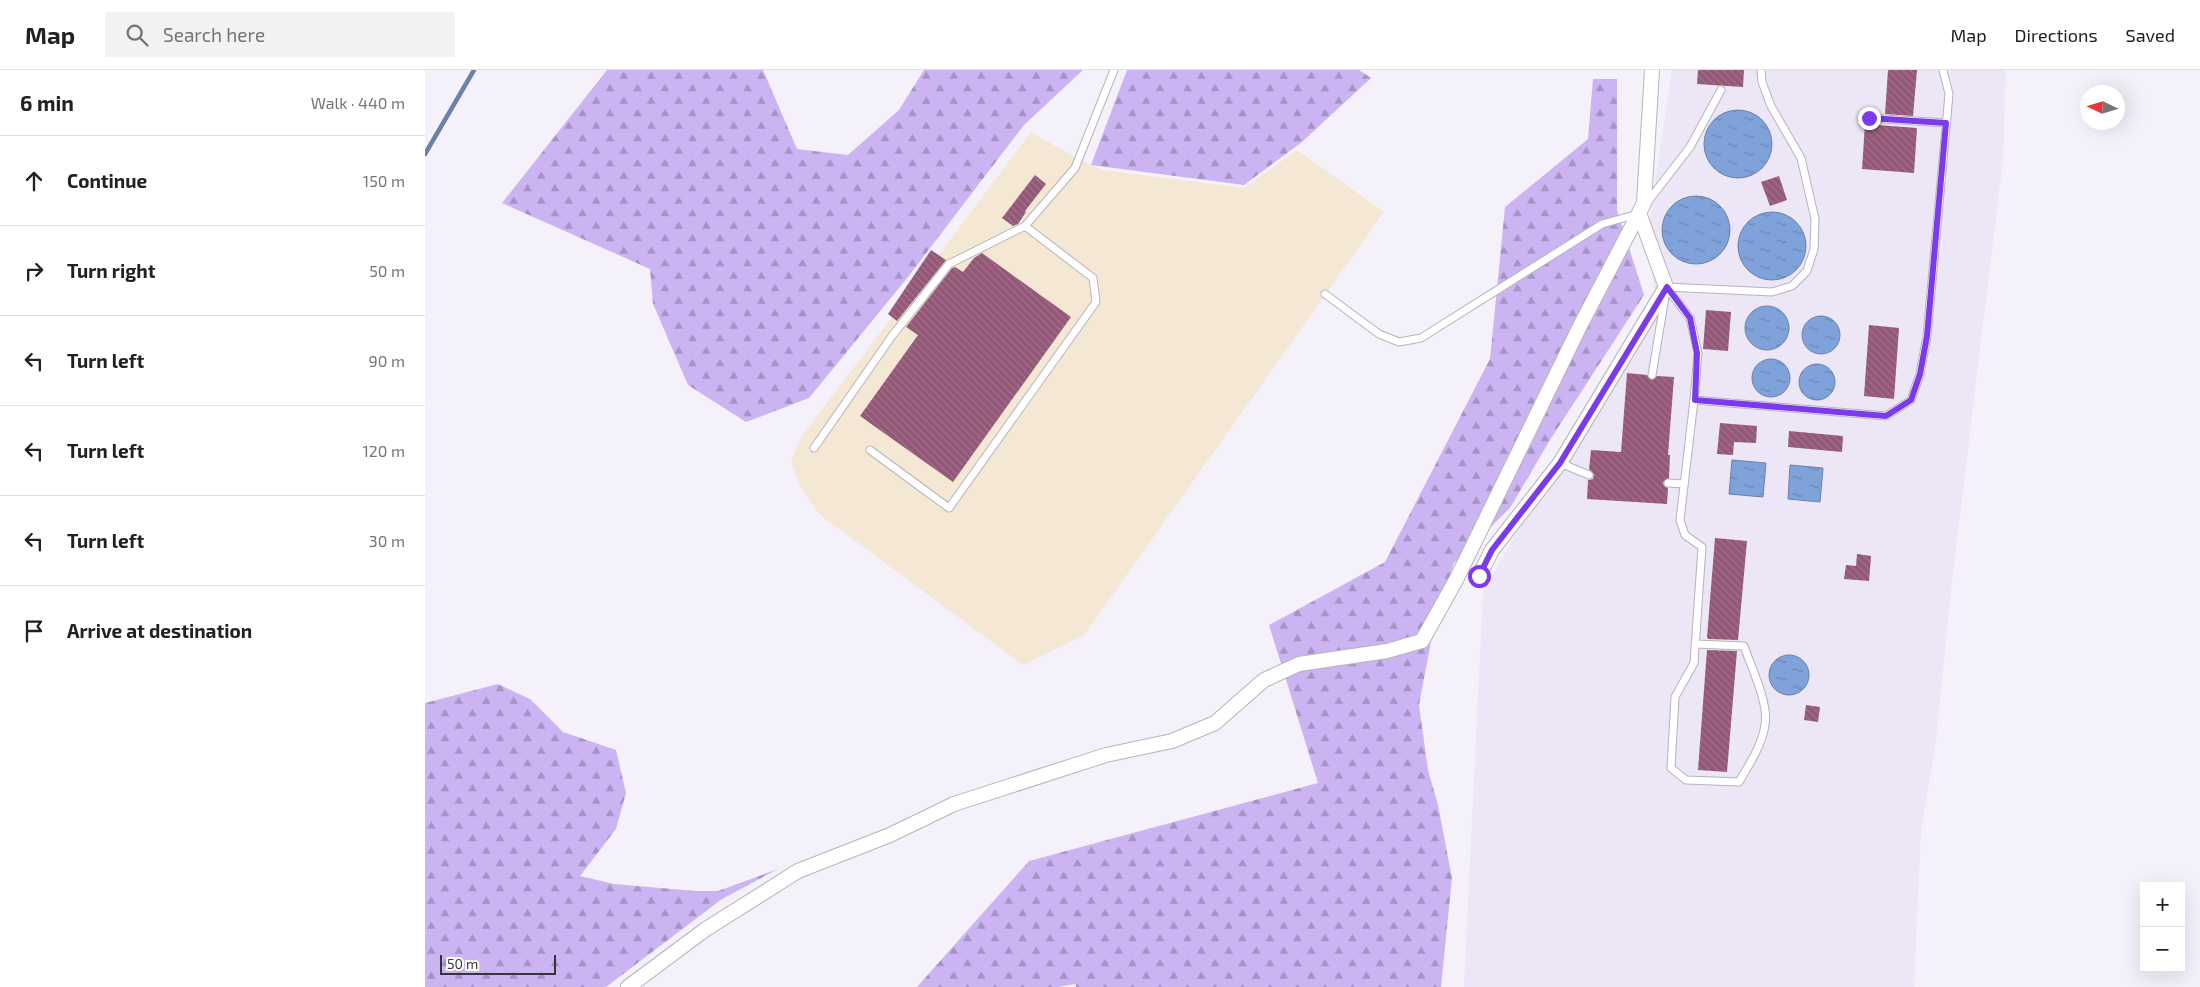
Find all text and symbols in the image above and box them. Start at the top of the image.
search box [105,12,455,57]
text: Map [25,20,75,49]
icon: search [123,21,151,49]
text: Search here [163,23,265,46]
text: Map [1950,24,1987,46]
text: Directions [2015,24,2098,46]
text: Saved [2126,24,2175,46]
north arrow [2080,85,2125,130]
text: 6 min [20,90,74,115]
text: Walk · 440 m [311,93,405,112]
route end [1858,107,1881,130]
icon: ahead [20,167,48,195]
text: Continue [67,169,147,192]
text: 150 m [363,171,405,190]
icon: right [20,257,48,285]
text: Turn right [67,259,155,282]
text: 50 m [369,261,405,280]
icon: left [20,347,48,375]
text: Turn left [67,349,144,372]
text: 90 m [369,351,405,370]
icon: left [20,437,48,465]
text: Turn left [67,439,144,462]
text: 120 m [362,441,405,460]
icon: left [20,527,48,555]
text: Turn left [67,529,144,552]
text: 30 m [369,531,405,550]
route start [1468,565,1491,588]
icon: arrive [20,617,48,645]
text: Arrive at destination [67,619,252,642]
map controls [2140,882,2185,972]
button: + [2140,882,2185,927]
button: − [2140,927,2185,972]
scale bar [440,952,556,975]
text: 50 m [447,955,478,972]

